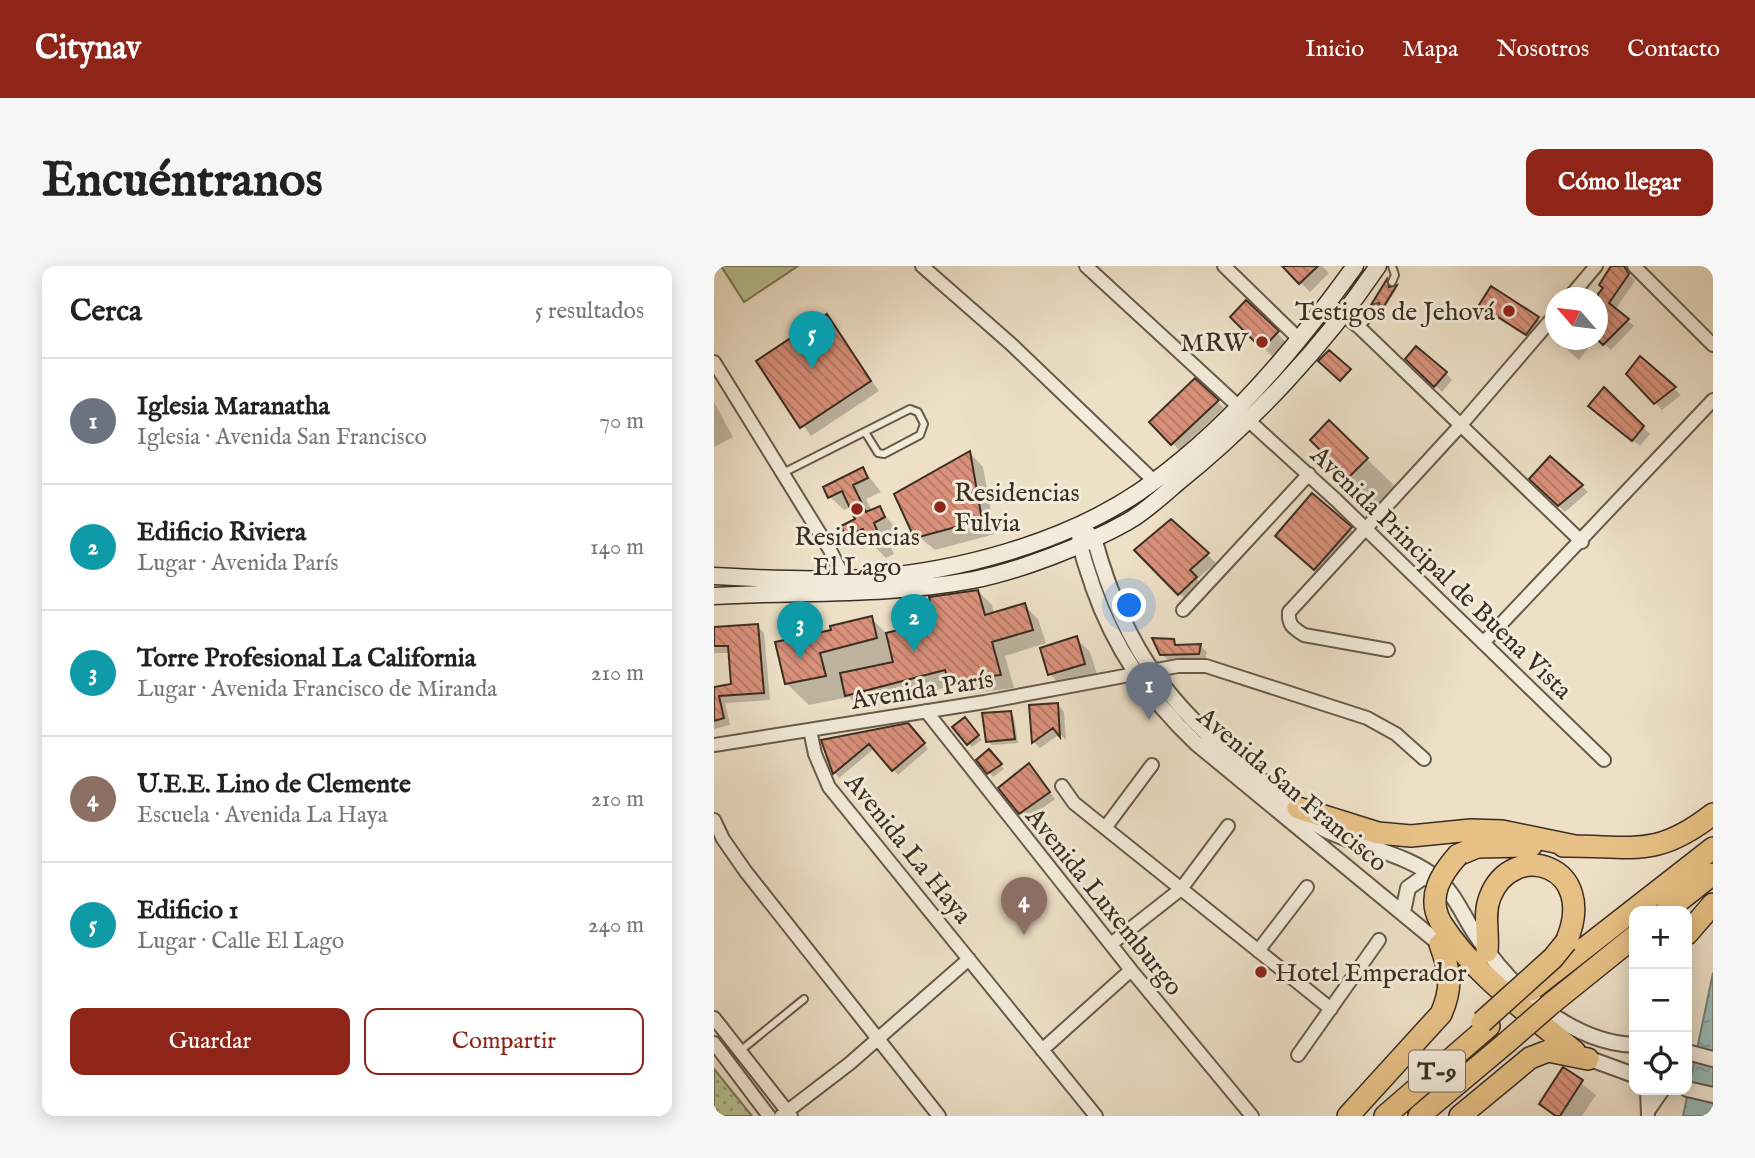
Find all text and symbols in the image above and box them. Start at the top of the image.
text: Citynav [35,28,141,70]
text: Inicio [1305,34,1364,65]
text: Mapa [1402,34,1458,65]
text: Nosotros [1496,34,1589,65]
text: Contacto [1627,34,1720,65]
button: Cómo llegar [1526,149,1713,216]
text: Encuéntranos [42,151,323,213]
north arrow [1545,287,1608,350]
text: Cerca [70,293,142,331]
place label: Testigos de Jehová [1295,296,1496,329]
text: 5 resultados [535,297,644,326]
marker: Testigos de Jehová [1501,303,1517,319]
pin: 5 [789,311,835,369]
place label: MRW [1180,327,1249,360]
marker: MRW [1254,334,1270,350]
text: Iglesia Maranatha [137,390,330,423]
text: 1 [89,407,97,436]
text: 70 m [599,407,644,436]
text: Iglesia · Avenida San Francisco [137,423,427,452]
street label: Avenida Principal de Buena Vista [1302,438,1579,708]
place label: Residencias Fulvia [954,477,1080,540]
marker: Residencias Fulvia [932,499,948,515]
marker: Residencias El Lago [849,501,865,517]
text: Edificio Riviera [137,516,306,549]
place label: Residencias El Lago [794,521,920,584]
text: 2 [88,533,98,562]
text: 140 m [590,533,644,562]
text: Lugar · Avenida París [137,549,338,578]
your location [1112,588,1146,622]
pin: 2 [891,594,937,652]
pin: 3 [777,601,823,659]
text: Torre Profesional La California [137,642,476,675]
text: 3 [89,659,97,688]
text: 210 m [591,659,644,688]
pin: 1 [1126,662,1172,720]
street label: Avenida París [848,663,996,718]
text: Lugar · Avenida Francisco de Miranda [137,675,497,704]
street label: Avenida San Francisco [1189,700,1394,880]
street label: Avenida La Haya [836,766,979,932]
text: U.E.E. Lino de Clemente [137,768,411,801]
text: 4 [87,785,99,814]
text: 210 m [591,785,644,814]
street label: Avenida Luxemburgo [1017,800,1190,1003]
text: Escuela · Avenida La Haya [137,801,388,830]
pin: 4 [1001,877,1047,935]
text: Edificio 1 [137,894,238,927]
map controls [1629,906,1692,1095]
button: + [1629,906,1692,969]
text: 5 [89,911,97,940]
text: 240 m [588,911,644,940]
text: Lugar · Calle El Lago [137,927,344,956]
place label: Hotel Emperador [1275,957,1467,990]
marker: Hotel Emperador [1253,964,1269,980]
button: − [1629,969,1692,1032]
button: Guardar [70,1008,350,1075]
button: Compartir [364,1008,644,1075]
button: locate [1629,1032,1692,1095]
road number: T-9 [1409,1050,1465,1092]

